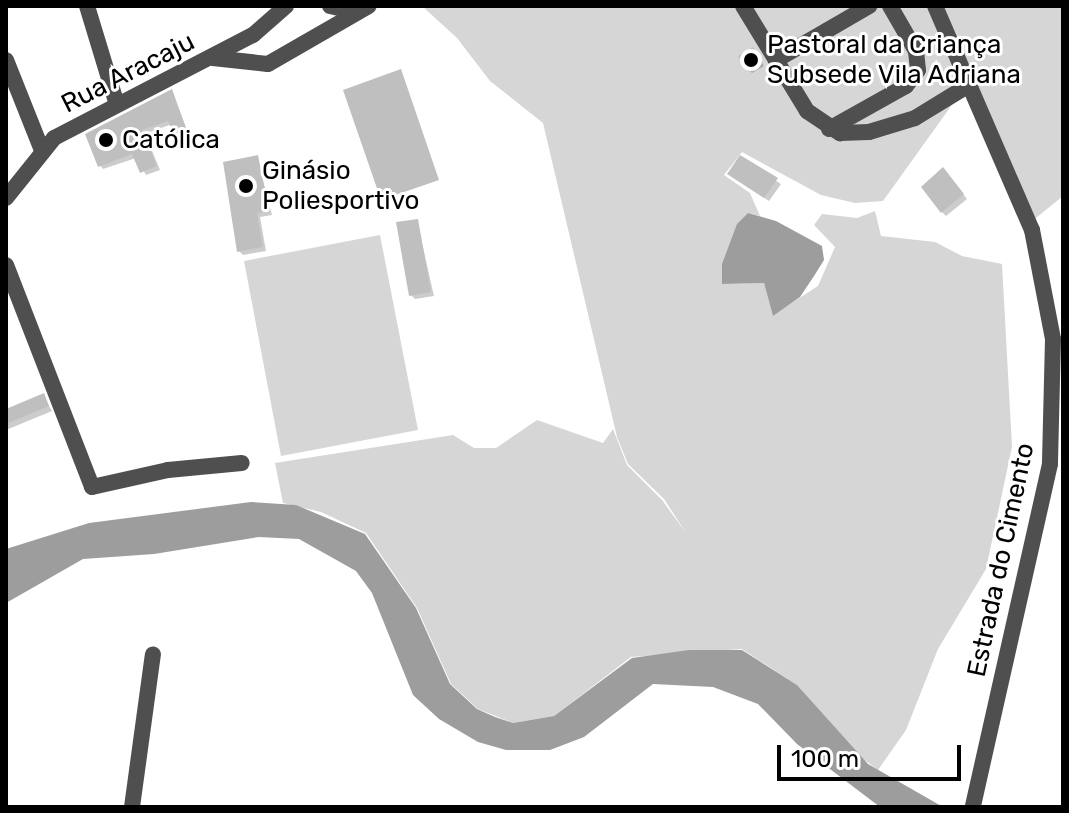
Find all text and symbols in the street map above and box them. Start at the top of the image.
street label: Rua Aracaju [56,26,200,120]
place label: Pastoral da Criança Subsede Vila Adriana [767,29,1022,90]
marker: Pastoral da Criança Subsede Vila Adriana [742,51,760,69]
place label: Católica [122,124,220,156]
marker: Católica [97,131,115,149]
place label: Ginásio Poliesportivo [262,155,419,216]
marker: Ginásio Poliesportivo [237,177,255,195]
street label: Estrada do Cimento [961,440,1041,680]
scale bar [781,729,965,779]
text: 100 m [791,745,859,773]

